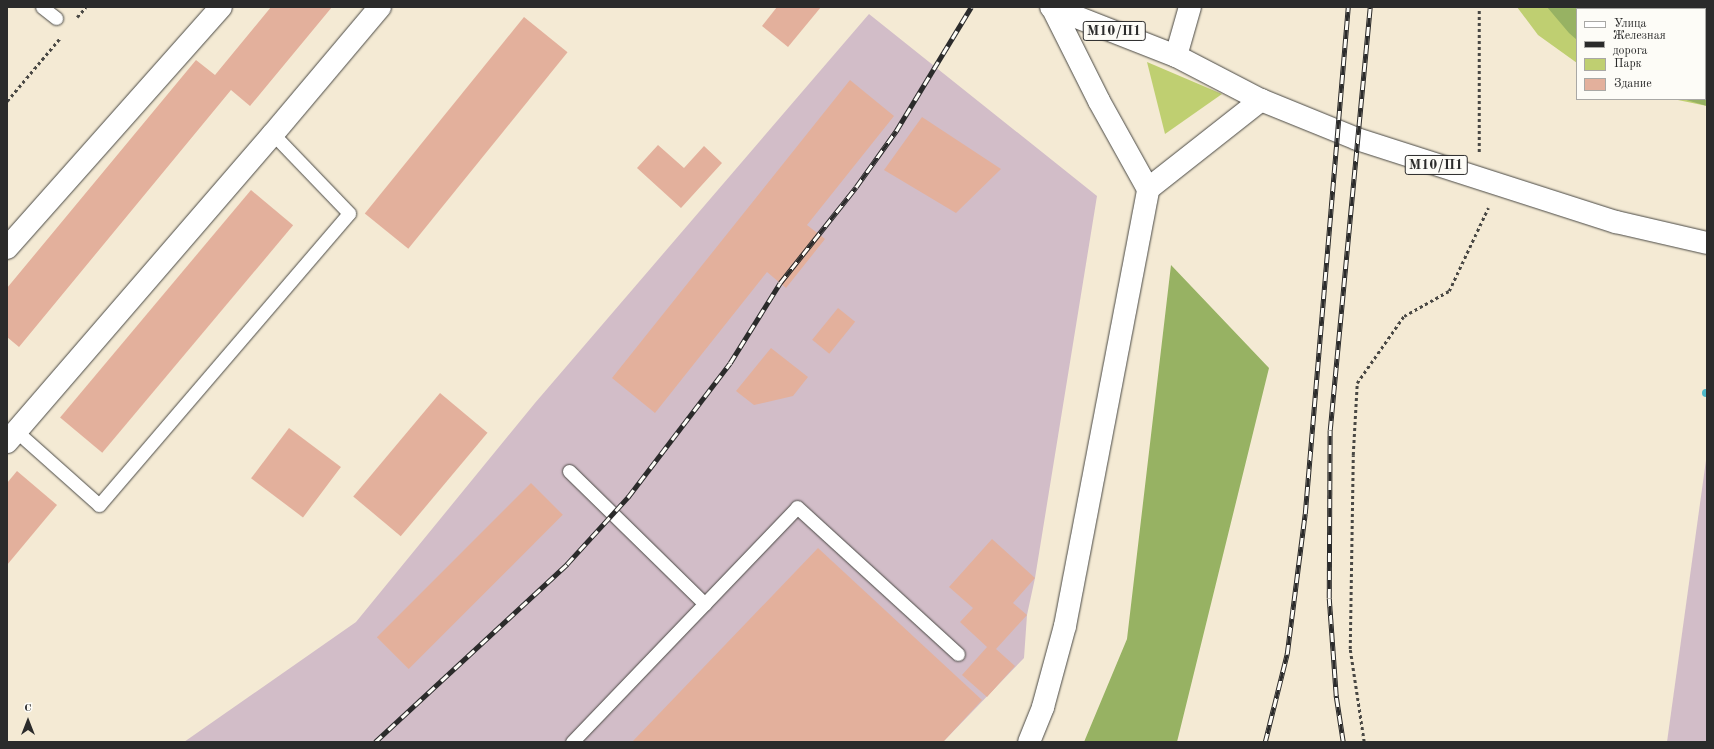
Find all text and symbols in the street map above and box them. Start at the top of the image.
legend [1576,8,1706,100]
text: Улица [1614,18,1647,30]
road number: М10/П1 [1082,19,1146,43]
text: Железная дорога [1613,30,1666,57]
text: Парк [1614,58,1642,70]
text: Здание [1614,78,1652,90]
road number: М10/П1 [1404,153,1468,177]
north arrow [8,701,48,741]
text: С [24,703,32,714]

